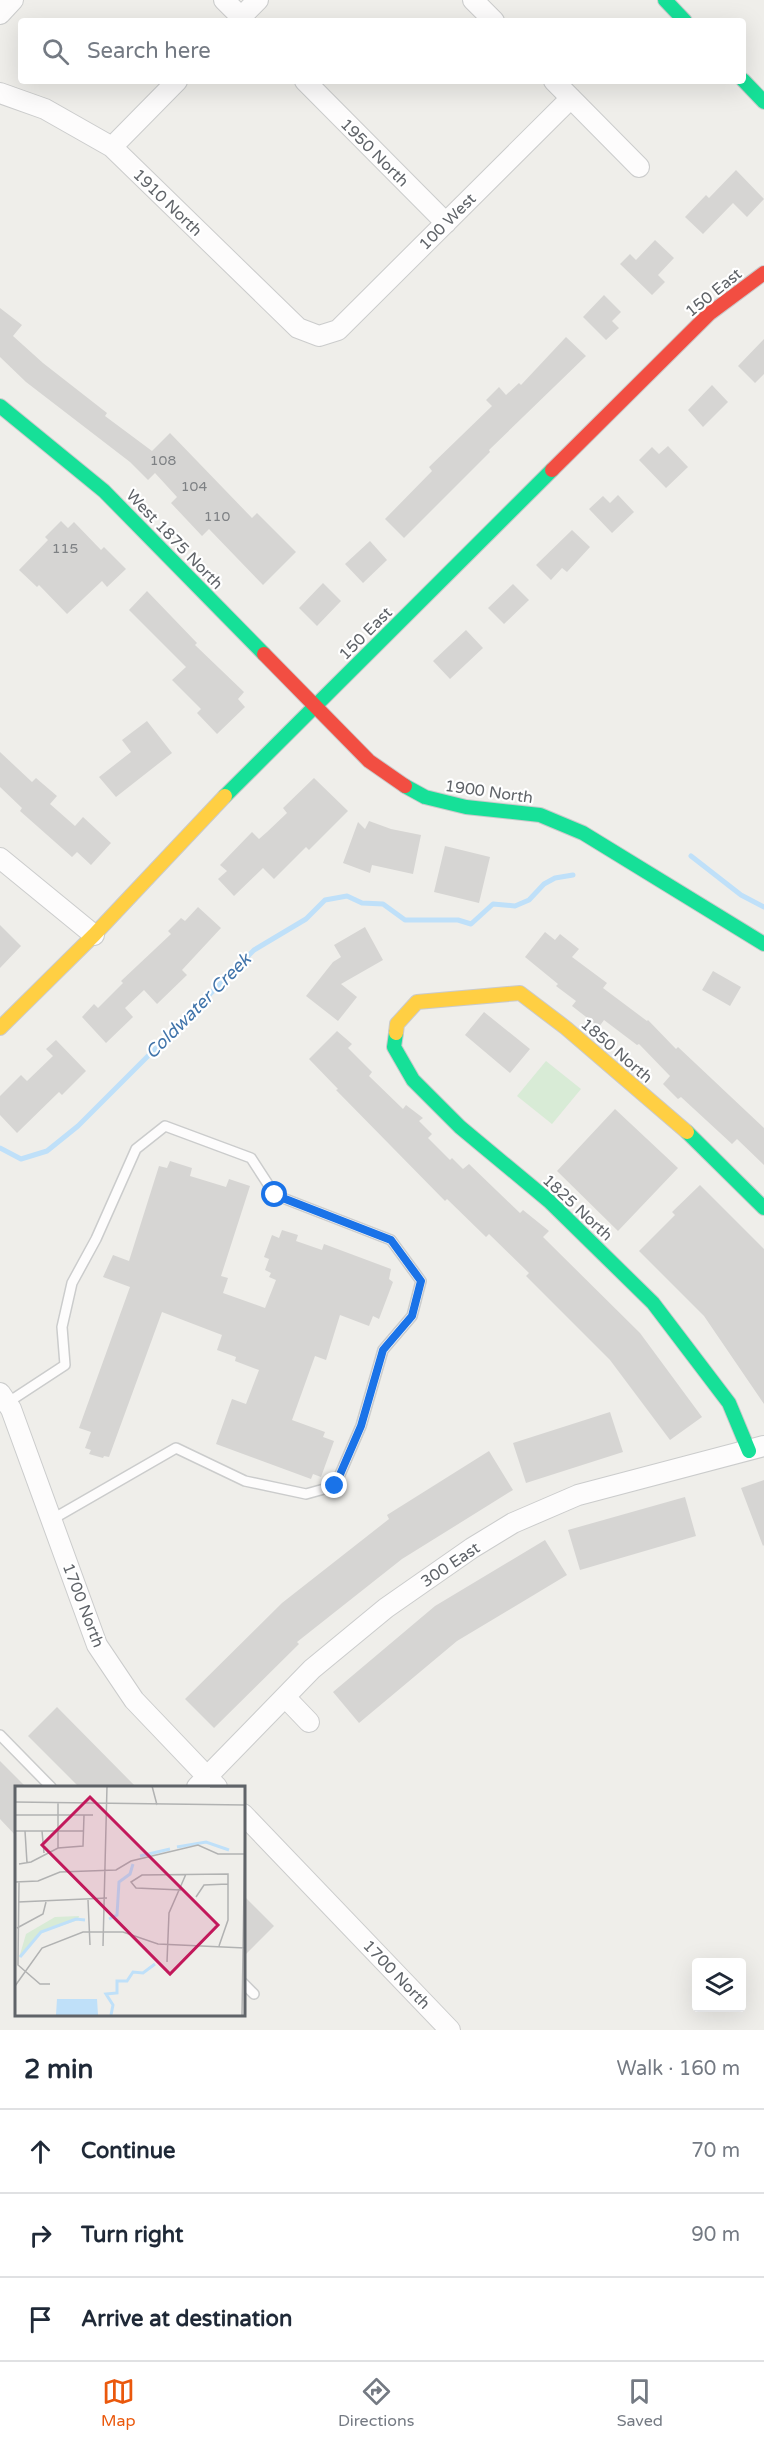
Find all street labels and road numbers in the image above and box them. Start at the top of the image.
street label: 1950 North [336,114,413,191]
street label: 1910 North [128,165,206,241]
street label: 100 West [415,189,480,254]
street label: 150 East [681,264,746,322]
street label: West 1875 North [122,486,227,594]
street label: 150 East [335,603,397,665]
street label: 1900 North [444,776,534,808]
street label: 1850 North [576,1014,656,1087]
street label: 1825 North [538,1170,617,1245]
street label: 300 East [417,1538,484,1592]
street label: 1700 North [58,1560,108,1650]
street label: 1700 North [358,1936,434,2014]

